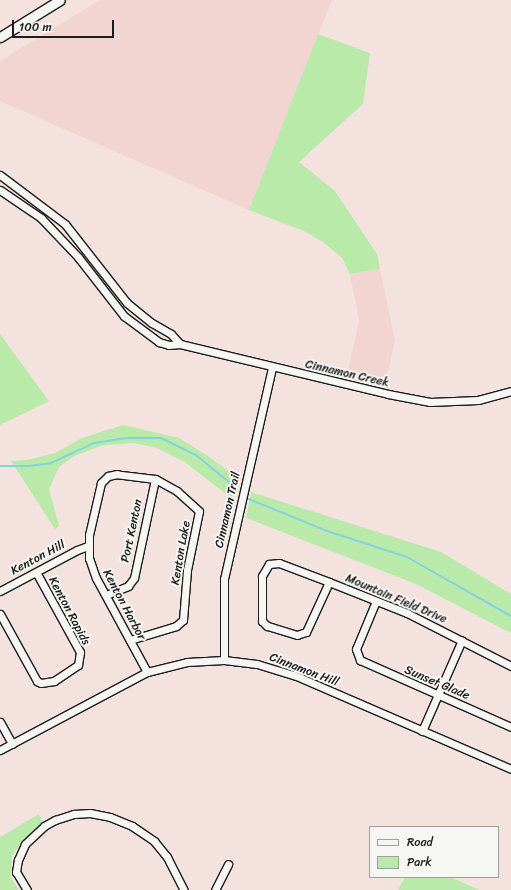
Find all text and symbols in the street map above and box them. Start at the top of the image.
scale bar [14,12,116,38]
text: 100 m [19,16,52,38]
street label: Cinnamon Creek [304,357,390,391]
street label: Cinnamon Trail [212,470,244,550]
street label: Port Kenton [118,498,146,564]
street label: Kenton Lake [168,520,194,586]
street label: Kenton Hill [8,538,68,578]
street label: Kenton Harbor [99,567,149,643]
street label: Mountain Field Drive [343,571,449,627]
street label: Kenton Rapids [45,574,93,648]
street label: Cinnamon Hill [267,650,341,690]
street label: Sunset Glade [402,663,472,703]
legend [369,826,499,878]
text: Road [407,831,433,853]
text: Park [407,851,432,873]

